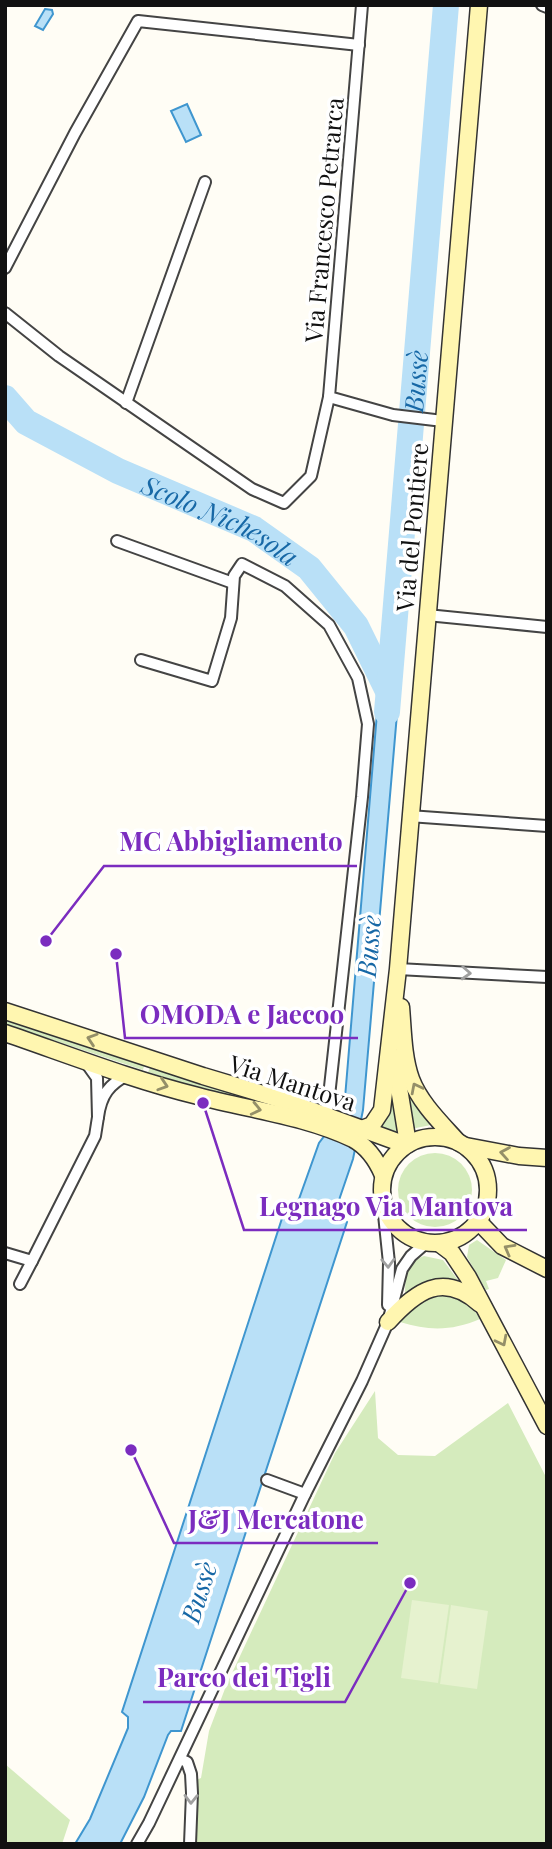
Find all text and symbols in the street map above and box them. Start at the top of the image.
street label: Via Francesco Petrarca [296,96,350,345]
water label: Bussè [395,349,435,415]
street label: Via del Pontiere [388,441,434,614]
water label: Scolo Nichesola [136,466,306,573]
callout: MC Abbigliamento [104,819,357,866]
text: MC Abbigliamento [119,823,343,858]
water label: Bussè [348,914,388,979]
one-way arrow [461,965,472,980]
callout: OMODA e Jaecoo [125,991,358,1038]
text: OMODA e Jaecoo [140,996,344,1031]
one-way arrow [86,1033,98,1047]
street label: Via Mantova [225,1046,360,1118]
one-way arrow [157,1077,169,1092]
one-way arrow [411,1083,425,1095]
one-way arrow [250,1101,262,1115]
one-way arrow [499,1147,511,1162]
callout: Legnago Via Mantova [244,1183,527,1230]
text: Legnago Via Mantova [259,1188,513,1223]
one-way arrow [504,1244,516,1257]
one-way arrow [381,1258,396,1269]
one-way arrow [494,1334,508,1347]
callout: J&J Mercatone [174,1496,378,1543]
text: J&J Mercatone [187,1501,364,1536]
water label: Bussè [171,1557,224,1628]
callout: Parco dei Tigli [143,1655,345,1702]
text: Parco dei Tigli [157,1659,331,1694]
one-way arrow [184,1794,199,1805]

